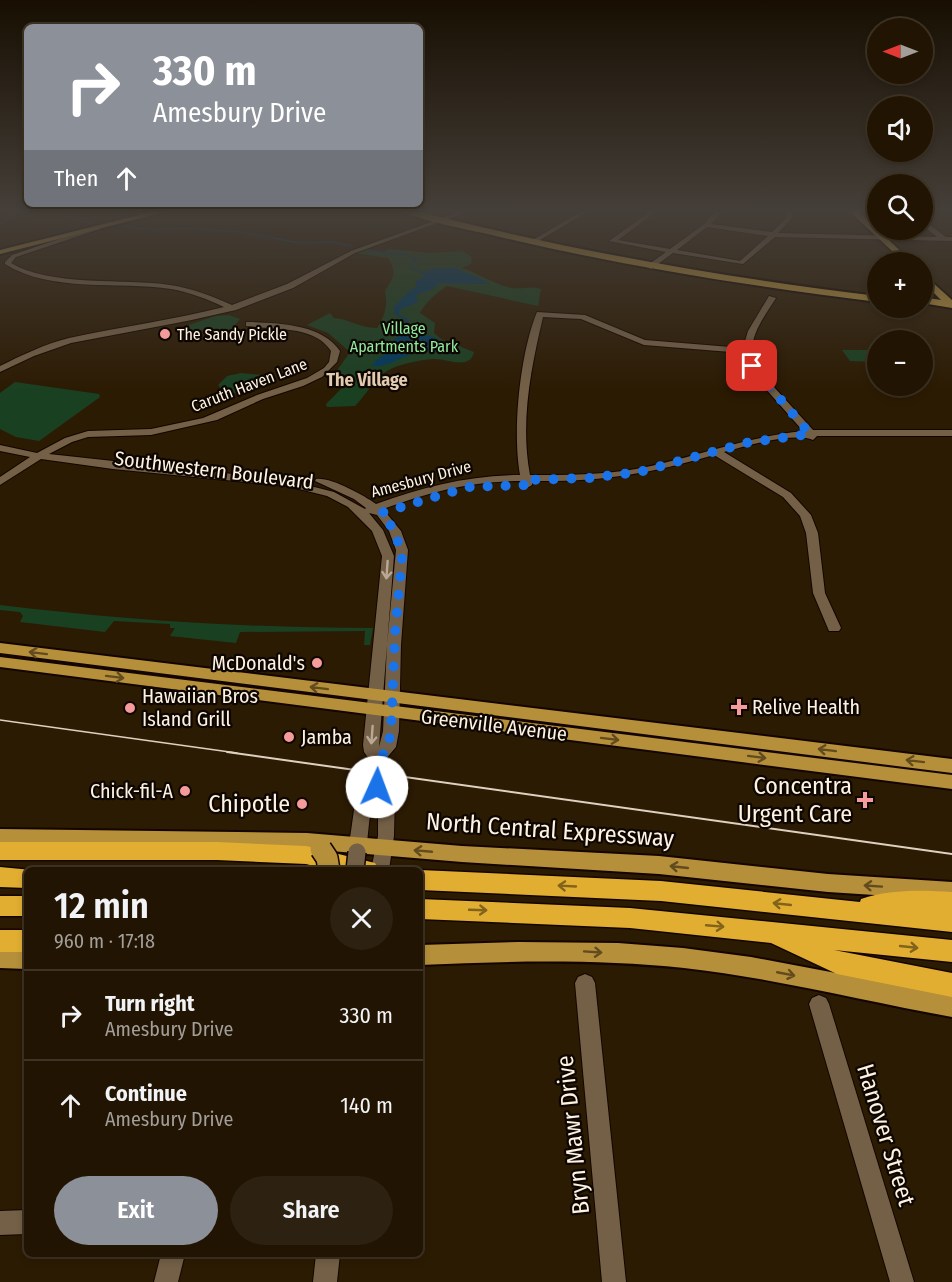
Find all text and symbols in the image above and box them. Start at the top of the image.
north arrow [867,18,933,84]
map controls [867,18,933,396]
text: 330 m [153,46,256,96]
icon: right [54,48,132,126]
button: sound [867,96,933,162]
text: Amesbury Drive [153,97,326,129]
icon: ahead [110,162,143,195]
text: Then [54,165,98,192]
button: search [867,174,933,240]
button: + [867,252,933,318]
park label: Village Apartments Park [350,319,459,356]
place label: The Sandy Pickle [177,325,287,344]
marker: The Sandy Pickle [158,327,172,341]
button: − [867,330,933,396]
pin [726,340,777,391]
icon: arrive [735,349,768,382]
street label: Caruth Haven Lane [188,354,310,416]
district label: The Village [326,369,408,391]
street label: Southwestern Boulevard [113,446,315,494]
street label: Amesbury Drive [369,457,473,501]
one-way arrow [381,560,392,580]
one-way arrow [28,647,48,658]
place label: McDonald's [212,651,305,675]
marker: McDonald's [310,656,324,670]
one-way arrow [105,671,125,682]
one-way arrow [310,682,329,693]
place label: Hawaiian Bros Island Grill [142,684,258,731]
place label: Relive Health [752,695,860,719]
marker: Relive Health [730,698,748,716]
marker: Hawaiian Bros Island Grill [123,701,137,715]
street label: Greenville Avenue [420,704,568,746]
one-way arrow [366,724,377,744]
place label: Jamba [301,725,352,749]
marker: Jamba [282,730,296,744]
one-way arrow [600,734,620,745]
one-way arrow [817,745,837,756]
one-way arrow [747,752,766,763]
position arrow [345,755,409,819]
one-way arrow [905,756,925,767]
place label: Concentra Urgent Care [738,772,852,828]
place label: Chick-fil-A [90,779,173,803]
marker: Chick-fil-A [178,784,192,798]
place label: Chipotle [208,790,290,818]
marker: Concentra Urgent Care [856,791,874,809]
marker: Chipotle [295,797,309,811]
street label: North Central Expressway [425,807,675,853]
one-way arrow [414,845,433,856]
one-way arrow [669,861,689,872]
one-way arrow [558,880,578,891]
one-way arrow [863,880,883,891]
text: 12 min [54,884,149,928]
button: close [330,887,393,950]
one-way arrow [773,898,793,909]
one-way arrow [468,904,488,916]
one-way arrow [704,921,724,932]
text: 960 m · 17:18 [54,929,155,953]
one-way arrow [899,941,918,952]
one-way arrow [582,947,602,958]
one-way arrow [776,969,795,980]
text: Turn right [105,990,194,1017]
icon: right [54,999,87,1032]
text: 330 m [340,1002,393,1029]
text: Amesbury Drive [105,1017,233,1041]
street label: Bryn Mawr Drive [551,1054,595,1216]
street label: Hanover Street [851,1061,921,1210]
text: Continue [105,1080,187,1107]
icon: ahead [54,1089,87,1122]
text: 140 m [340,1092,393,1119]
text: Amesbury Drive [105,1107,233,1131]
button: Exit [54,1176,218,1245]
button: Share [230,1176,393,1245]

